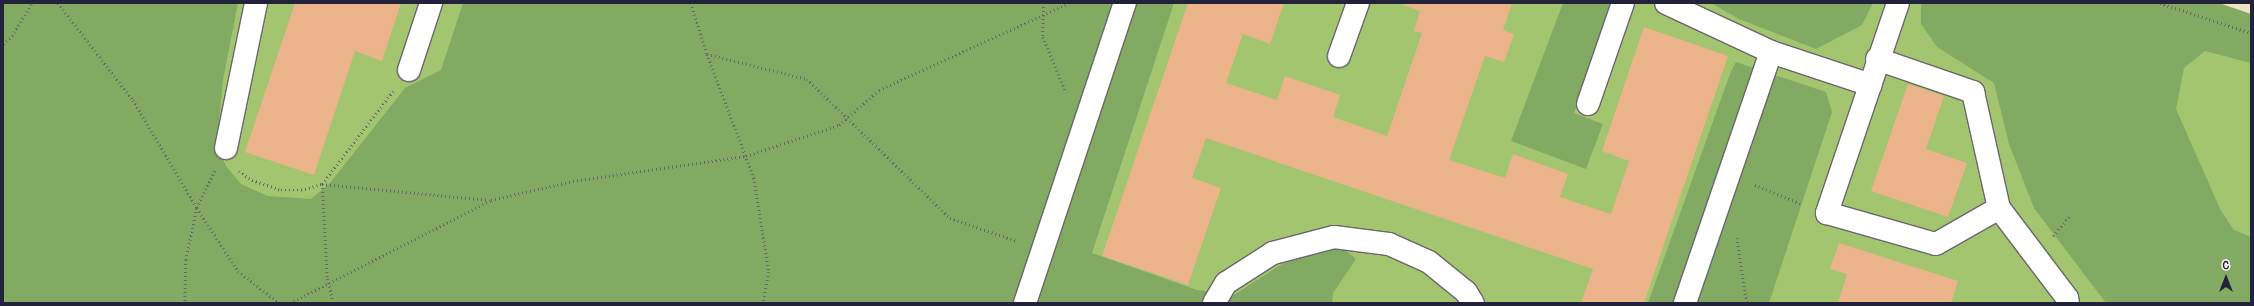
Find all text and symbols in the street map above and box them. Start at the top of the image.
north arrow [2206,258,2246,298]
text: С [2223,259,2229,272]

